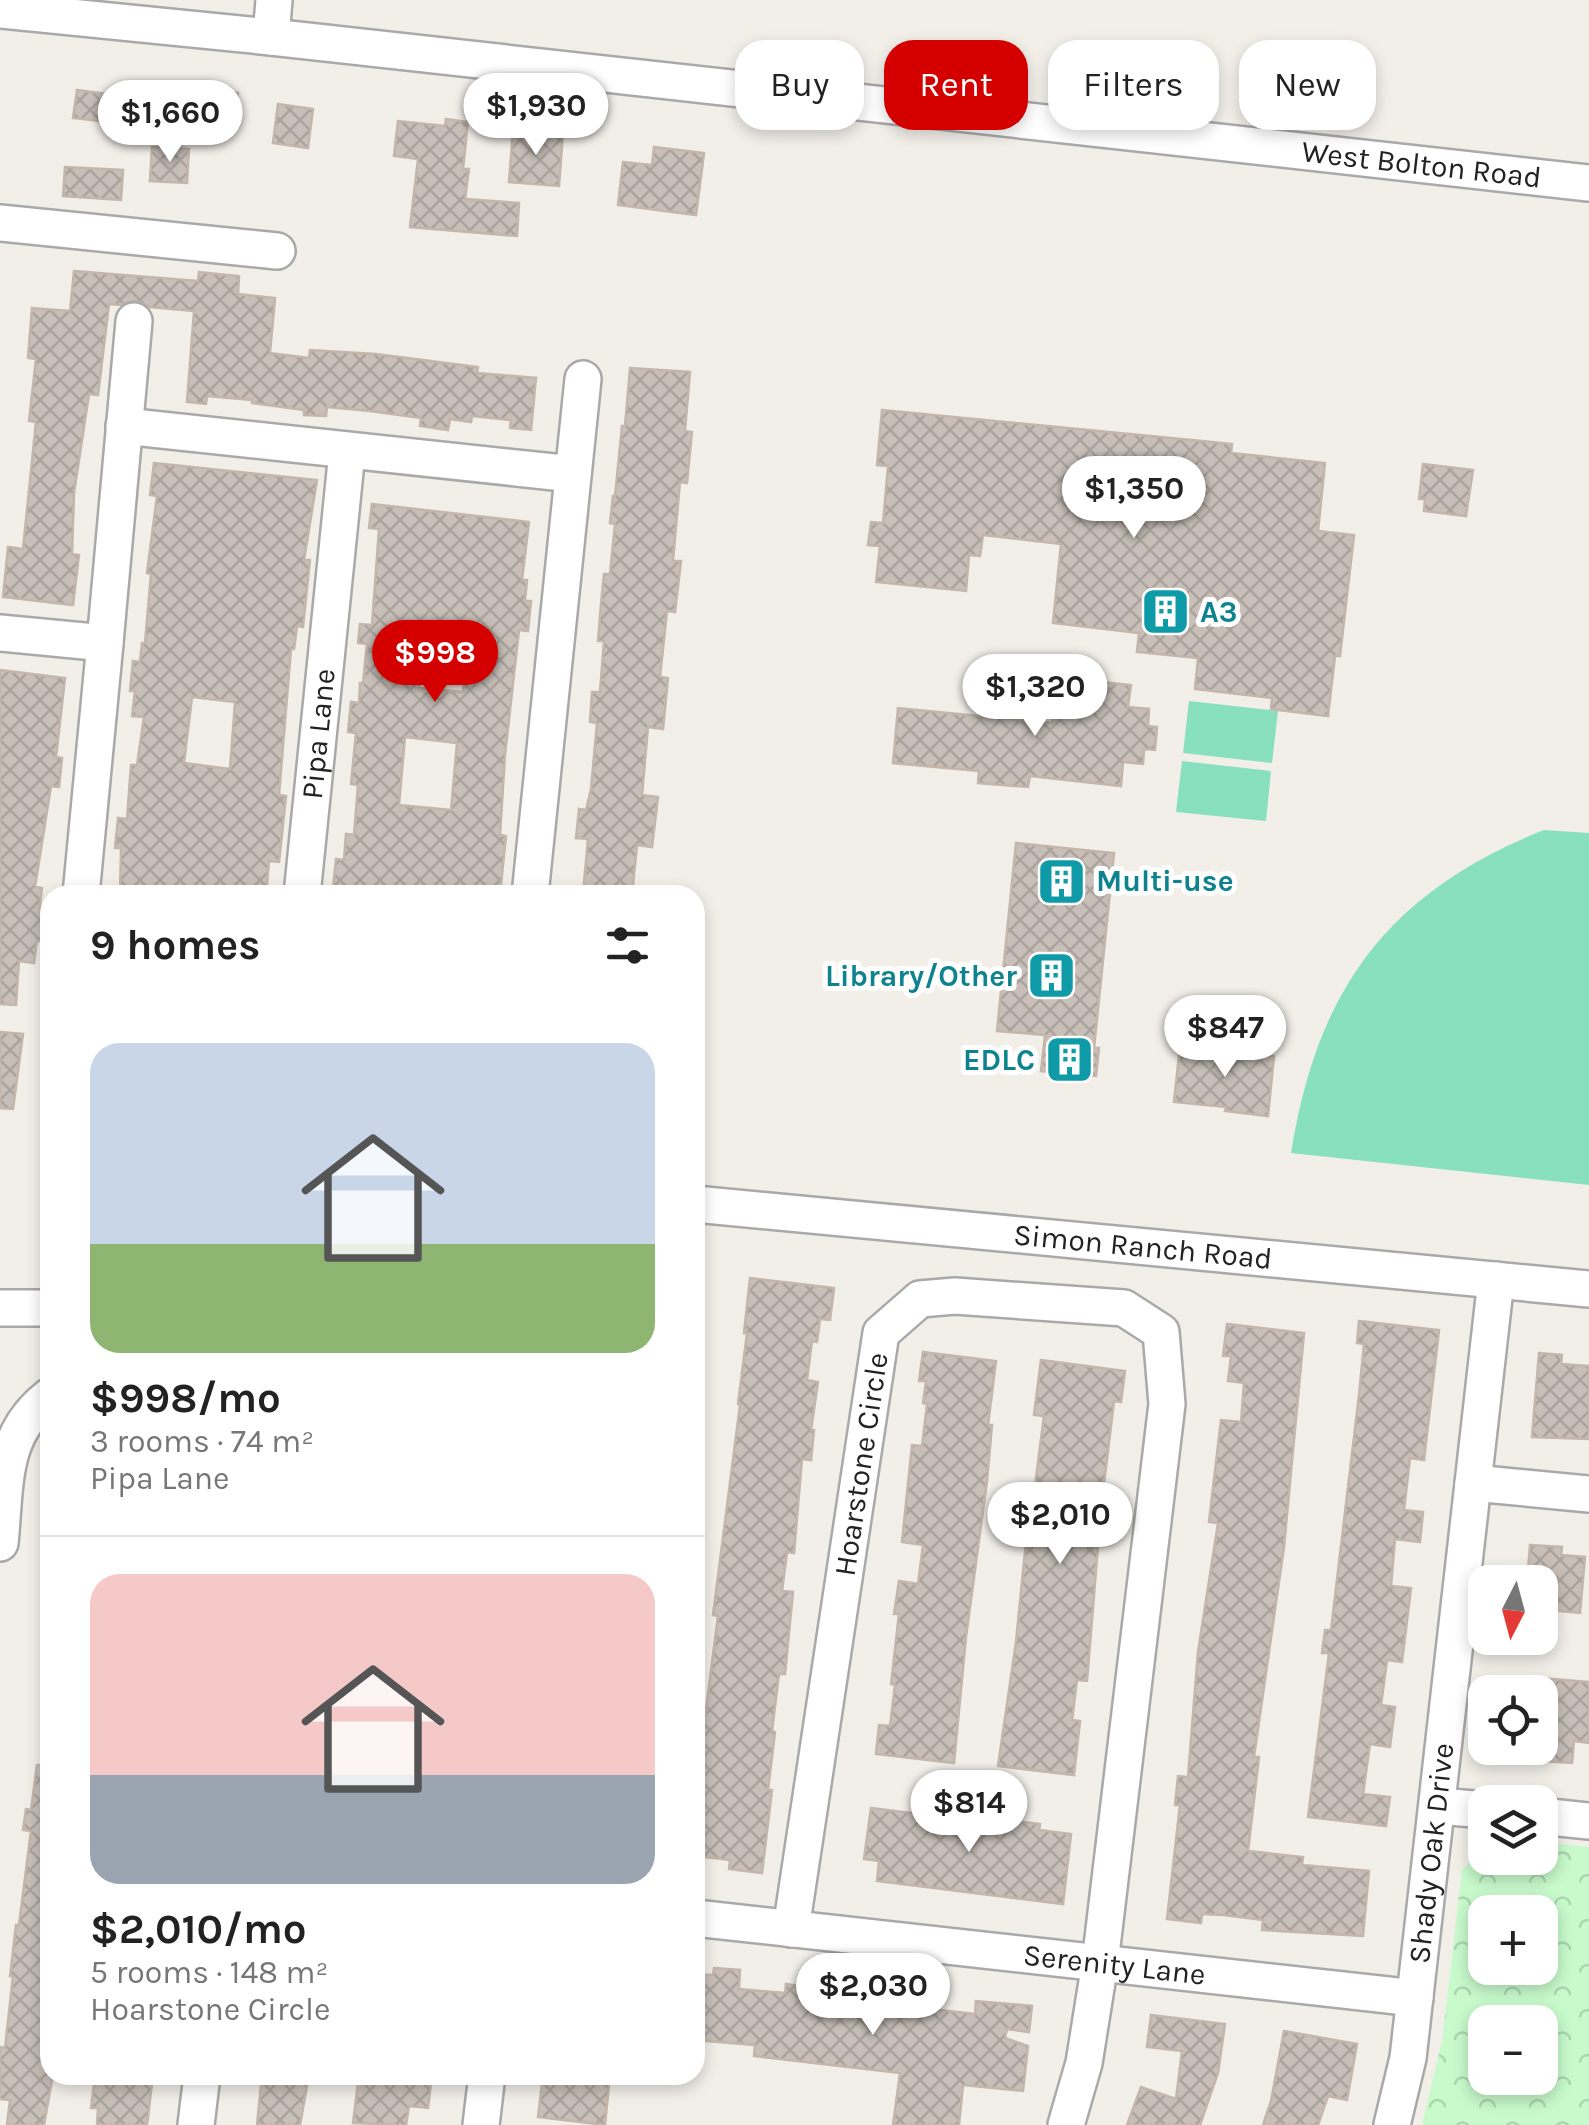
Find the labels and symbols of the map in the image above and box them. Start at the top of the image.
pin: $1,930 [455,73,617,158]
pin: $1,660 [89,80,251,165]
street label: West Bolton Road [1300,133,1543,196]
pin: $1,350 [1053,456,1215,541]
building icon: A3 [1139,586,1191,638]
place label: A3 [1200,594,1237,630]
pin: $998 [376,620,494,705]
pin: $1,320 [954,654,1116,739]
street label: Pipa Lane [294,667,343,801]
building icon: Multi-use [1035,855,1087,907]
place label: Multi-use [1096,863,1234,899]
building icon: Library/Other [1026,950,1078,1002]
place label: Library/Other [825,958,1017,994]
pin: $847 [1166,995,1284,1080]
building icon: EDLC [1044,1034,1096,1086]
place label: EDLC [963,1042,1035,1078]
street label: Simon Ranch Road [1012,1216,1274,1277]
street label: Hoarstone Circle [827,1350,896,1578]
pin: $2,010 [979,1482,1141,1567]
north arrow [1468,1565,1558,1655]
street label: Shady Oak Drive [1401,1741,1462,1965]
pin: $814 [910,1770,1028,1855]
street label: Serenity Lane [1021,1937,1208,1993]
pin: $2,030 [792,1953,954,2038]

